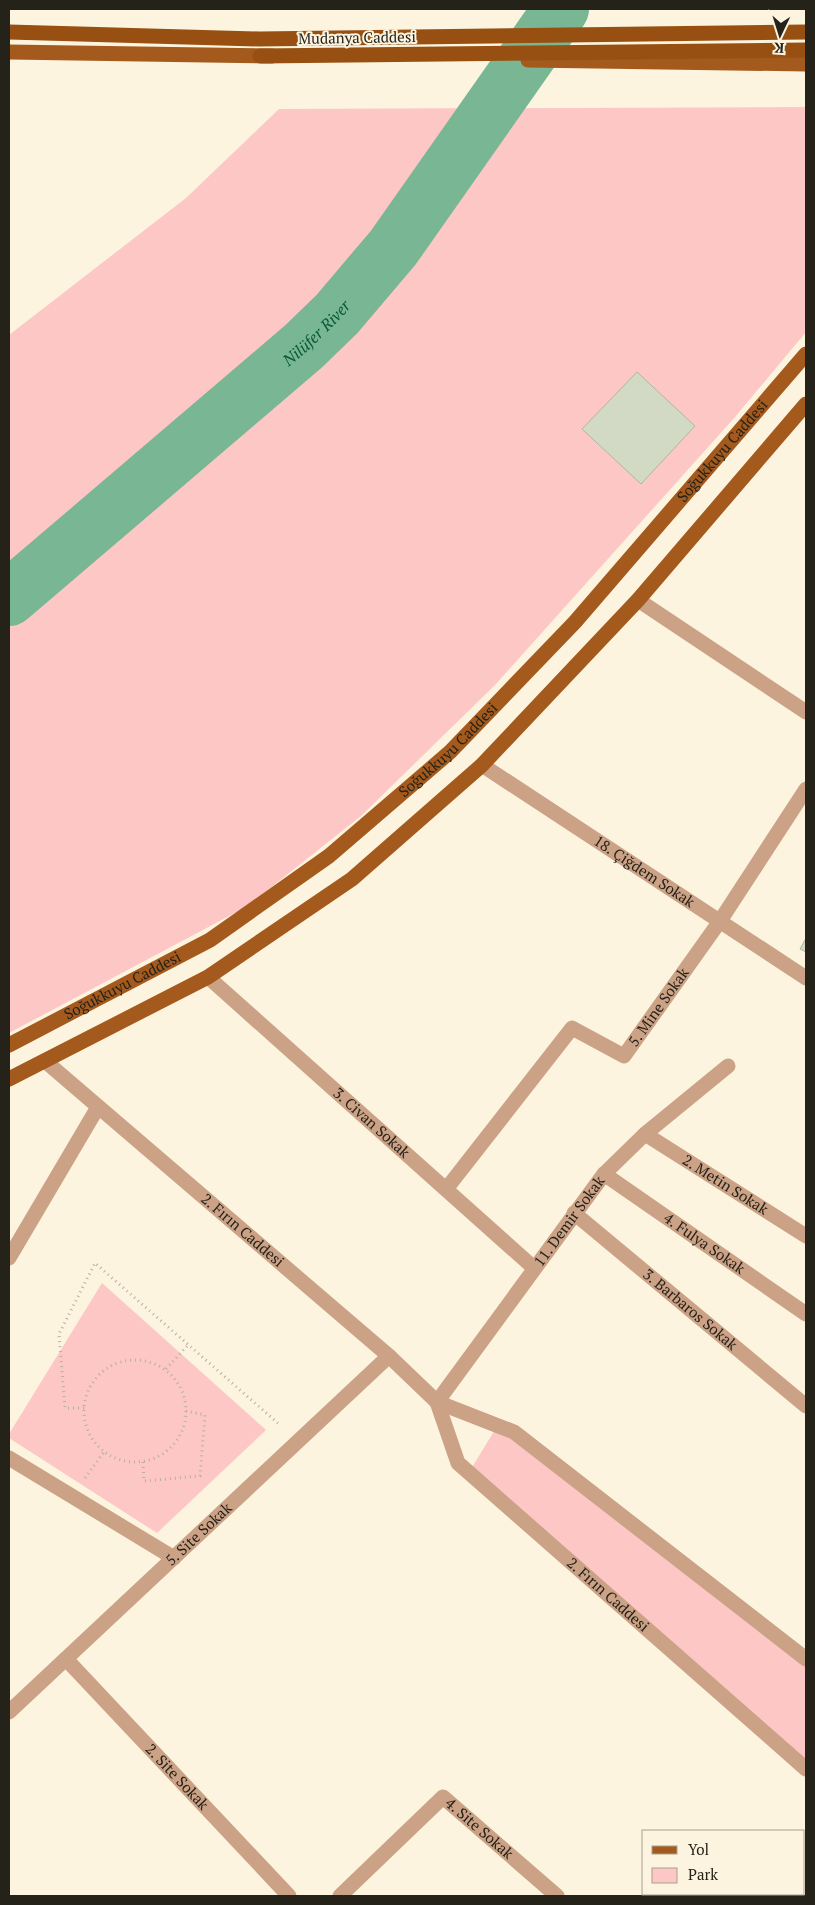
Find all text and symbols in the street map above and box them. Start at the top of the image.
north arrow [755,10,805,60]
street label: Mudanya Caddesi [298,26,416,48]
text: K [773,39,785,58]
water label: Nilüfer River [277,295,356,371]
street label: Soğukkuyu Caddesi [672,395,771,506]
street label: Soğukkuyu Caddesi [394,698,501,801]
street label: 18. Çiğdem Sokak [590,830,699,911]
street label: Soğukkuyu Caddesi [60,946,184,1024]
street label: 5. Mine Sokak [623,963,693,1050]
street label: 3. Civan Sokak [329,1082,415,1162]
street label: 2. Metin Sokak [679,1149,773,1219]
street label: 11. Demir Sokak [529,1171,609,1270]
street label: 2. Fırın Caddesi [197,1188,289,1271]
street label: 4. Fulya Sokak [660,1207,750,1278]
street label: 3. Barbaros Sokak [639,1264,742,1354]
street label: 5. Site Sokak [161,1497,236,1570]
street label: 2. Fırın Caddesi [563,1552,654,1636]
street label: 2. Site Sokak [142,1739,214,1814]
street label: 4. Site Sokak [442,1793,518,1863]
legend [642,1830,805,1895]
text: Yol [688,1839,709,1859]
text: Park [688,1864,718,1884]

